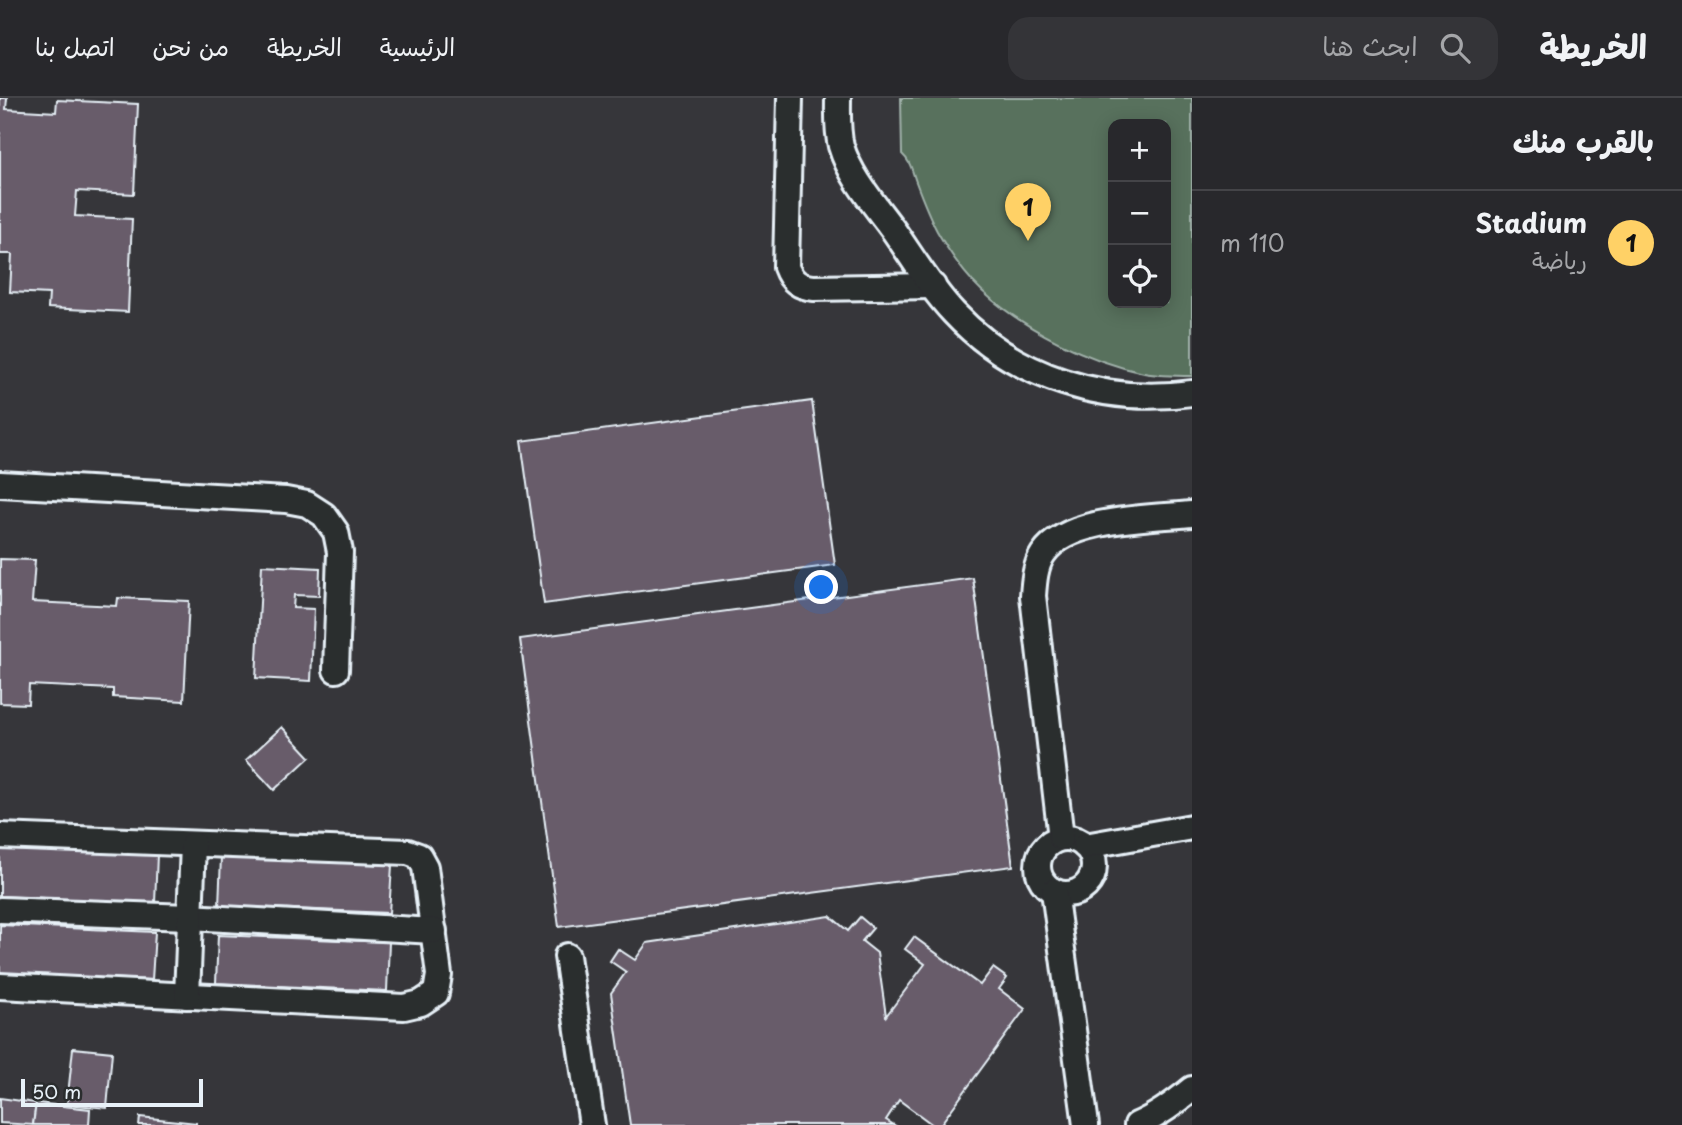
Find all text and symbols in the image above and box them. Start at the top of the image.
search box [1008,17,1498,80]
text: الخريطة [1540,20,1647,70]
text: ابحث هنا [1322,26,1418,65]
text: اتصل بنا [35,28,115,64]
text: من نحن [153,28,229,64]
text: الخريطة [267,28,342,64]
text: الرئيسية [380,28,455,64]
icon: search [1436,29,1474,67]
text: بالقرب منك [1513,118,1654,163]
map controls [1108,119,1171,308]
button: + [1108,119,1171,182]
button: − [1108,182,1171,245]
pin: 1 [1005,183,1051,241]
text: Stadium [1475,203,1587,242]
text: 110 m [1220,225,1285,260]
text: 1 [1626,225,1637,260]
text: رياضة [1532,242,1587,277]
button: locate [1108,245,1171,308]
your location [804,570,838,604]
scale bar [21,1076,203,1108]
text: 50 m [32,1077,81,1105]

